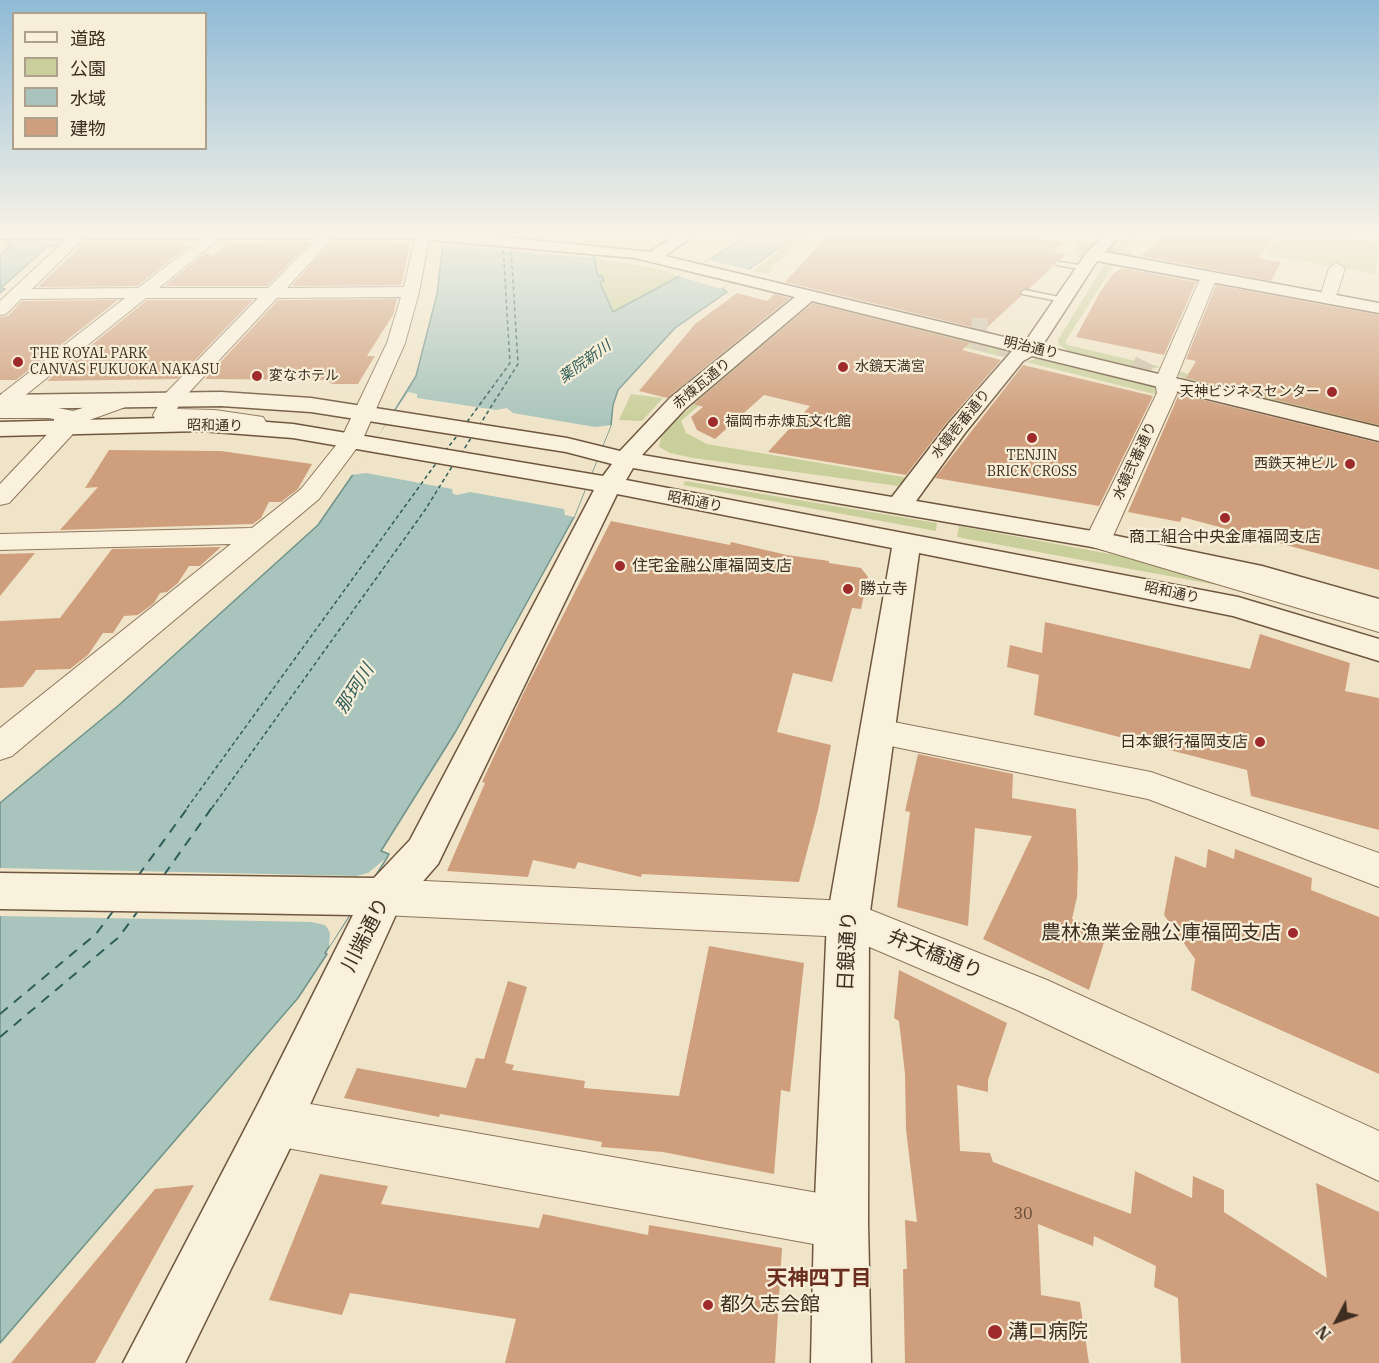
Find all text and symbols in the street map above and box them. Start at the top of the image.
legend [12,12,207,150]
text: 道路 [70,27,106,50]
text: 公園 [70,57,106,80]
text: 水域 [70,87,106,110]
text: 建物 [70,117,106,140]
street label: 明治通り [1002,334,1060,362]
water label: 薬院新川 [555,337,615,387]
place label: THE ROYAL PARK CANVAS FUKUOKA NAKASU [30,346,219,378]
marker: THE ROYAL PARK CANVAS FUKUOKA NAKASU [11,355,25,369]
street label: 赤煉瓦通り [670,355,734,413]
place label: 水鏡天満宮 [855,359,925,375]
marker: 水鏡天満宮 [836,360,850,374]
place label: 変なホテル [269,368,339,384]
marker: 変なホテル [250,369,264,383]
place label: 天神ビジネスセンター [1180,384,1320,400]
marker: 天神ビジネスセンター [1325,385,1339,399]
street label: 水鏡壱番通り [928,386,994,462]
place label: 福岡市赤煉瓦文化館 [725,414,851,430]
marker: 福岡市赤煉瓦文化館 [706,415,720,429]
street label: 昭和通り [187,417,243,435]
street label: 水鏡弐番通り [1110,419,1160,503]
marker: TENJIN BRICK CROSS [1025,431,1039,445]
place label: TENJIN BRICK CROSS [987,448,1077,480]
place label: 西鉄天神ビル [1254,456,1338,472]
marker: 西鉄天神ビル [1343,457,1357,471]
street label: 昭和通り [666,488,724,516]
marker: 商工組合中央金庫福岡支店 [1218,511,1232,525]
place label: 商工組合中央金庫福岡支店 [1129,527,1321,547]
place label: 住宅金融公庫福岡支店 [632,556,792,576]
marker: 住宅金融公庫福岡支店 [613,559,627,573]
place label: 勝立寺 [860,579,908,599]
street label: 昭和通り [1143,579,1201,607]
marker: 勝立寺 [841,582,855,596]
water label: 那珂川 [331,660,379,718]
place label: 日本銀行福岡支店 [1120,732,1248,752]
marker: 日本銀行福岡支店 [1253,735,1267,749]
street label: 川端通り [337,894,395,976]
street label: 日銀通り [834,910,862,992]
place label: 農林漁業金融公庫福岡支店 [1041,921,1281,945]
street label: 弁天橋通り [884,925,986,985]
marker: 農林漁業金融公庫福岡支店 [1286,926,1300,940]
house number: 30 [1013,1204,1033,1224]
district label: 天神四丁目 [767,1266,871,1292]
north arrow [1307,1291,1367,1351]
place label: 都久志会館 [720,1293,820,1317]
marker: 都久志会館 [701,1298,715,1312]
place label: 溝口病院 [1008,1320,1088,1344]
text: N [1312,1321,1335,1344]
marker: 溝口病院 [986,1323,1004,1341]

